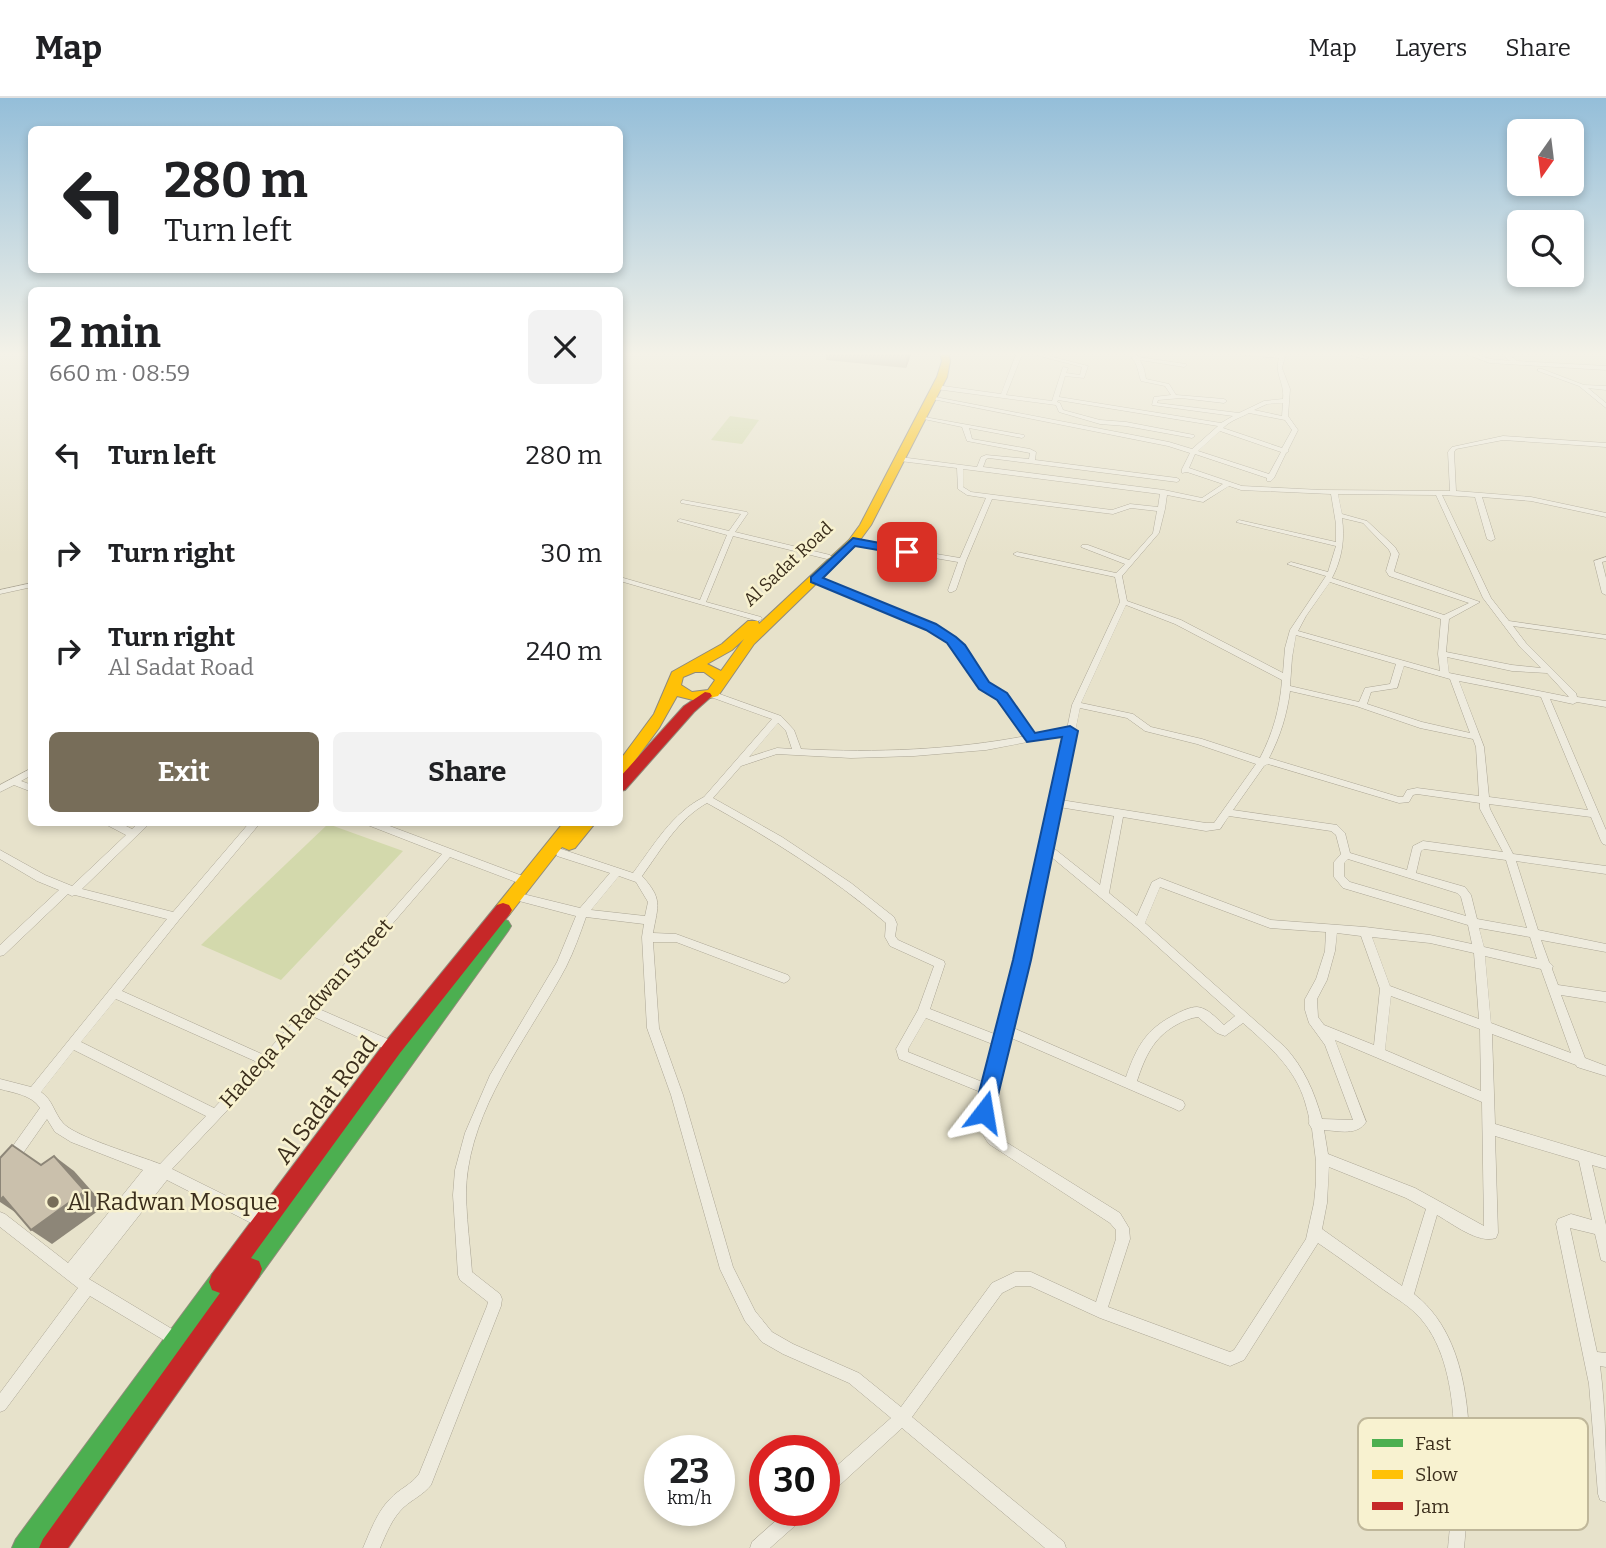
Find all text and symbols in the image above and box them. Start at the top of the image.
text: Map [35,28,102,68]
text: Map [1309,34,1357,62]
text: Layers [1395,34,1467,62]
text: Share [1505,34,1571,62]
north arrow [1507,119,1584,196]
map controls [1507,119,1584,287]
text: 280 m [164,151,308,210]
icon: left [49,154,140,245]
button: search [1507,210,1584,287]
text: Turn left [164,211,292,249]
text: 2 min [49,308,161,358]
button: close [528,310,602,384]
text: 660 m · 08:59 [49,359,190,387]
icon: left [49,436,87,474]
text: Turn left [108,440,216,471]
text: 280 m [526,440,602,471]
street label: Al Sadat Road [739,517,838,611]
pin [877,522,937,582]
icon: arrive [888,533,926,571]
icon: right [49,534,87,572]
text: Turn right [108,538,235,569]
text: 30 m [541,538,602,569]
text: Turn right [108,622,235,653]
icon: right [49,632,87,670]
text: 240 m [526,636,602,667]
text: Al Sadat Road [108,653,254,681]
button: Exit [49,732,319,812]
button: Share [333,732,602,812]
street label: Hadeqa Al Radwan Street [214,913,398,1113]
street label: Al Sadat Road [269,1031,383,1169]
position arrow [947,1075,1021,1149]
place label: Al Radwan Mosque [67,1188,278,1216]
marker: Al Radwan Mosque [45,1194,61,1210]
legend [1358,1418,1588,1530]
text: Fast [1415,1432,1452,1455]
speed limit sign: 30 [749,1435,840,1526]
text: 23 [670,1450,709,1492]
text: Slow [1415,1463,1458,1486]
text: km/h [667,1487,712,1509]
text: Jam [1414,1495,1449,1518]

